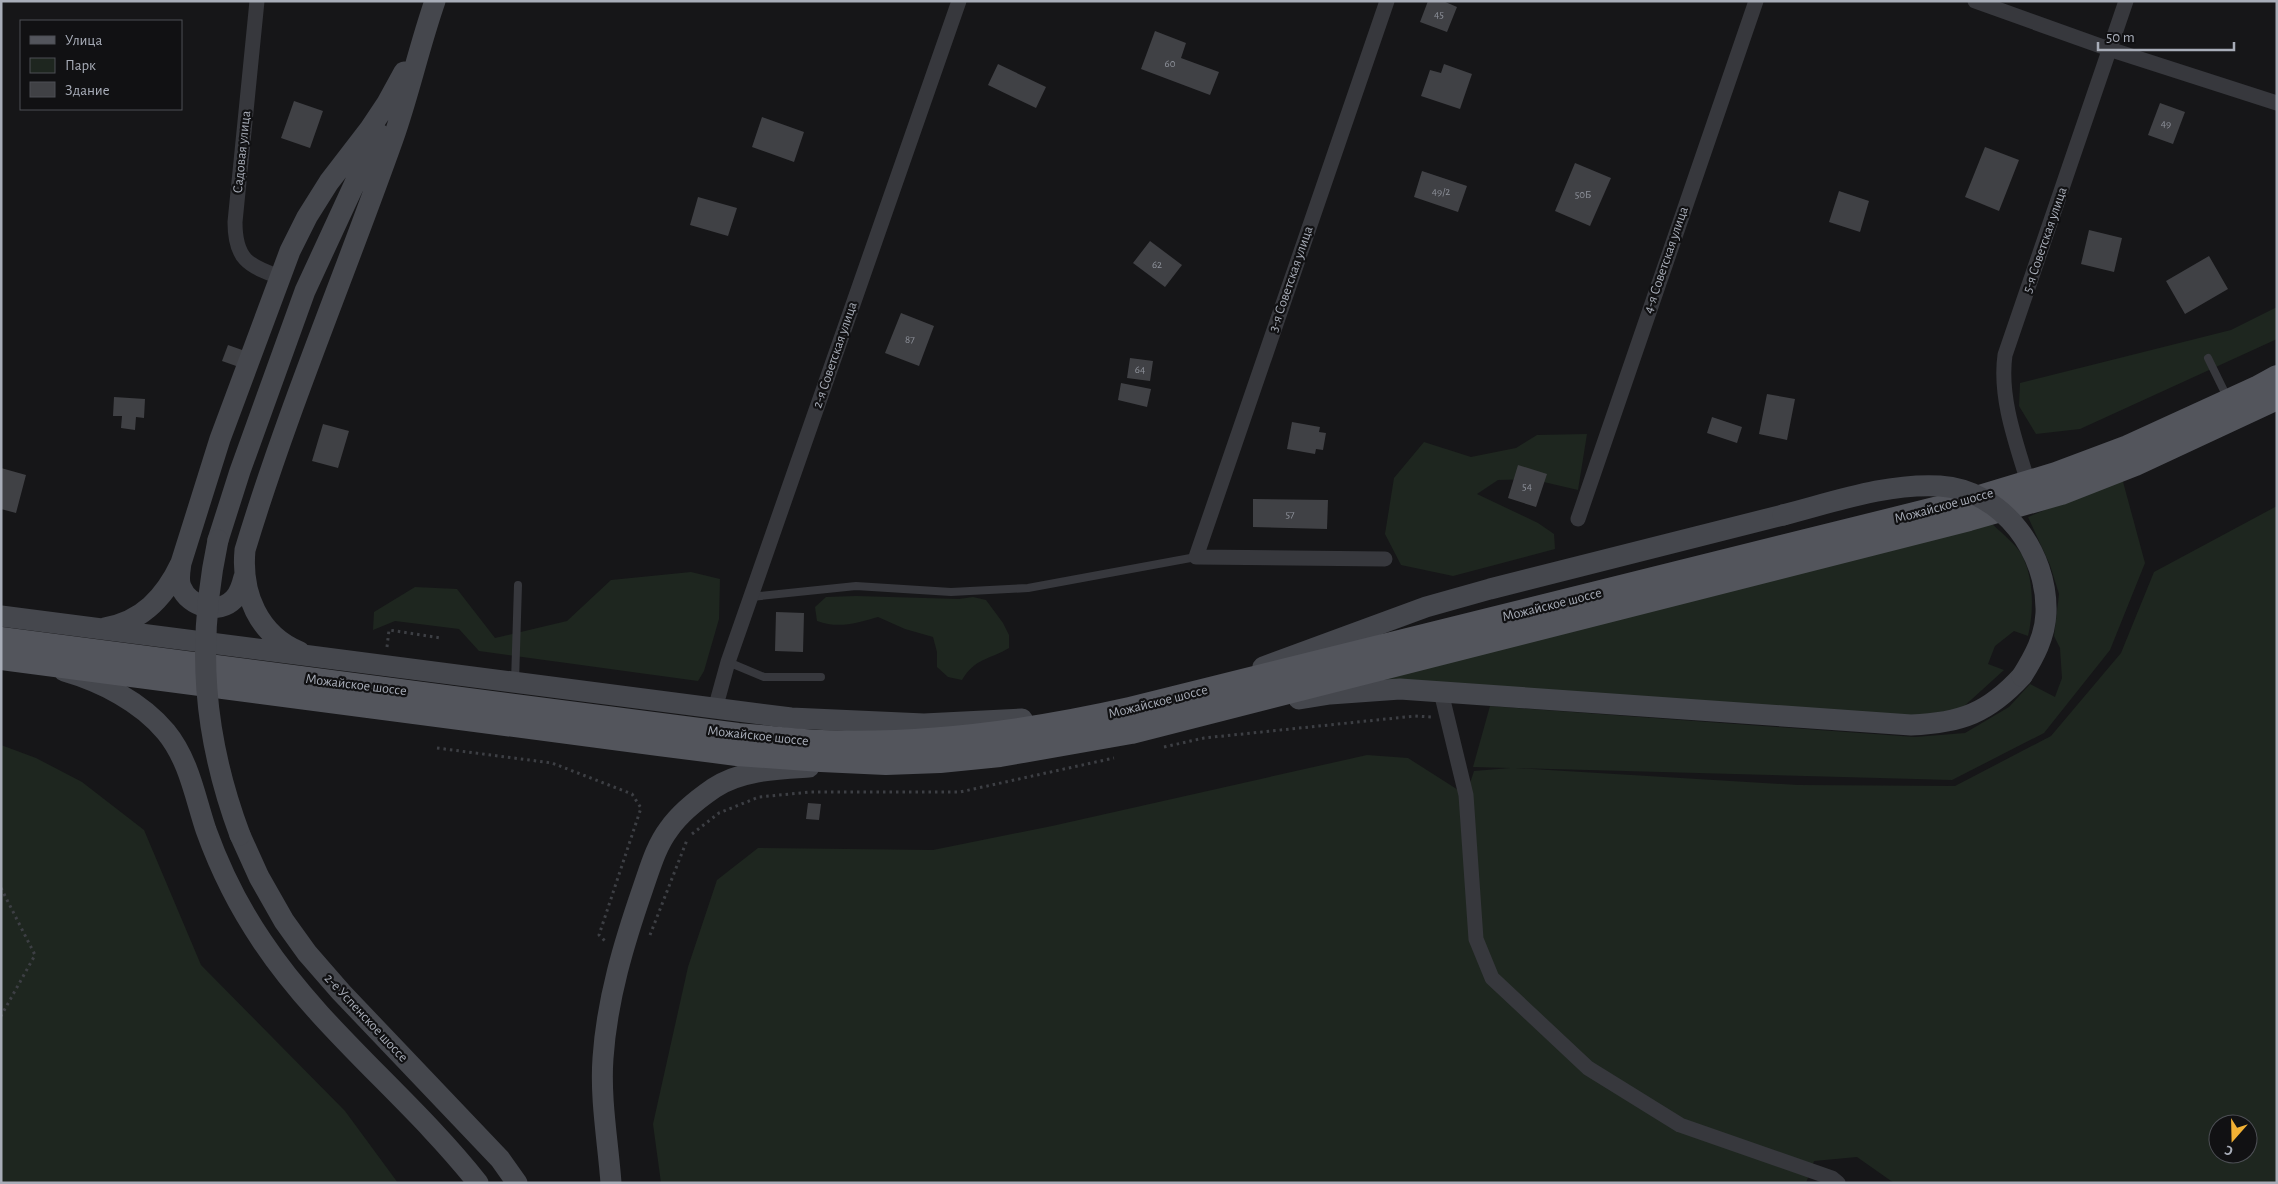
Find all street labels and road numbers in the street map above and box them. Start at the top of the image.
street label: Садовая улица [231,109,253,194]
street label: 5-я Советская улица [2020,185,2070,295]
street label: 4-я Советская улица [1641,204,1691,315]
street label: 3-я Советская улица [1266,224,1316,334]
street label: 2-я Советская улица [810,299,860,410]
street label: Можайское шоссе [1893,486,1995,526]
street label: Можайское шоссе [1501,586,1603,624]
street label: Можайское шоссе [305,672,407,698]
street label: Можайское шоссе [1107,683,1209,721]
street label: Можайское шоссе [707,724,809,748]
street label: 2-е Успенское шоссе [322,971,410,1065]

